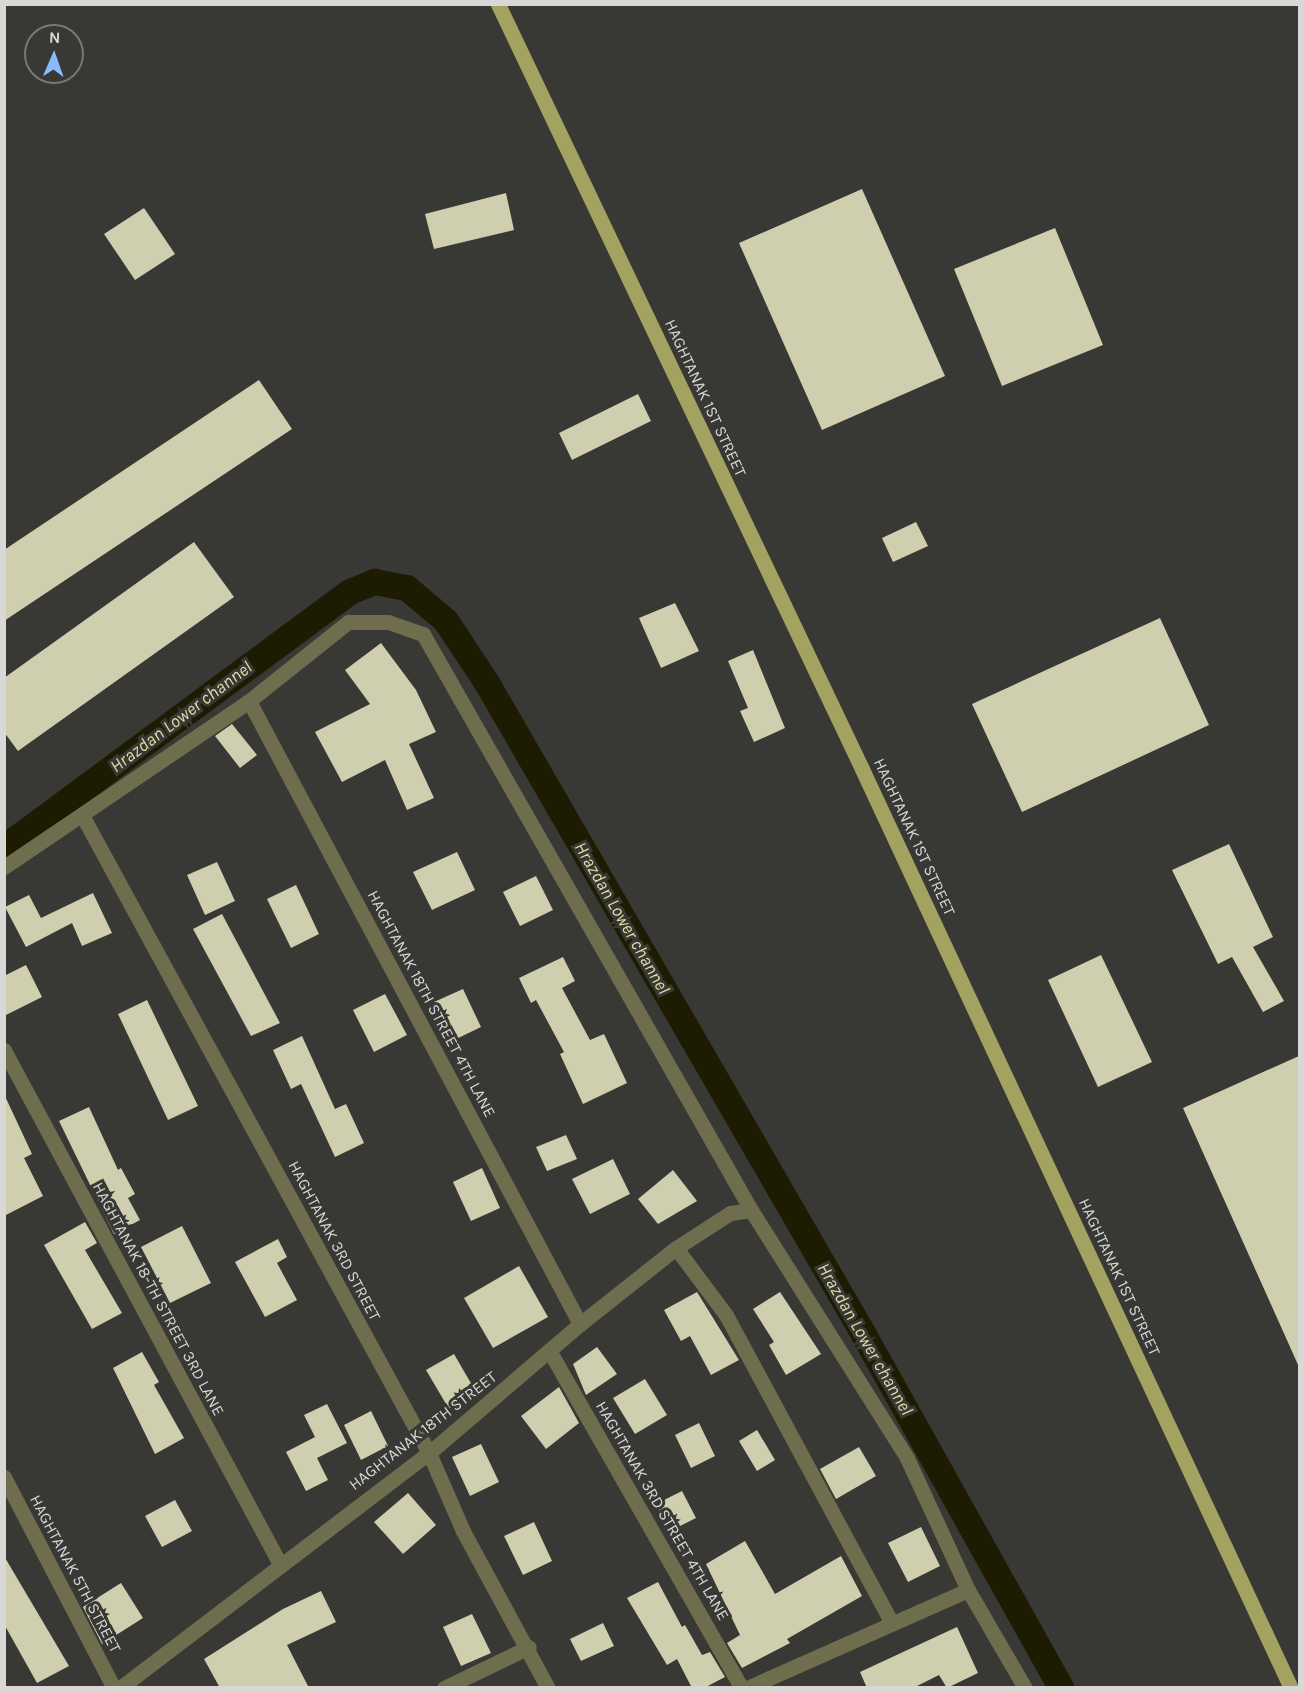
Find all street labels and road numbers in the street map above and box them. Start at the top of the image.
street label: HAGHTANAK 1ST STREET [660,316,750,480]
street label: HAGHTANAK 1ST STREET [869,755,959,919]
street label: HAGHTANAK 18TH STREET 4TH LANE [363,887,499,1121]
street label: HAGHTANAK 3RD STREET [284,1158,384,1324]
street label: HAGHTANAK 18-TH STREET 3RD LANE [88,1179,228,1419]
street label: HAGHTANAK 1ST STREET [1074,1195,1164,1359]
street label: HAGHTANAK 18TH STREET [345,1367,501,1495]
street label: HAGHTANAK 3RD STREET 4TH LANE [591,1398,733,1624]
street label: HAGHTANAK 5TH STREET [25,1492,125,1656]

